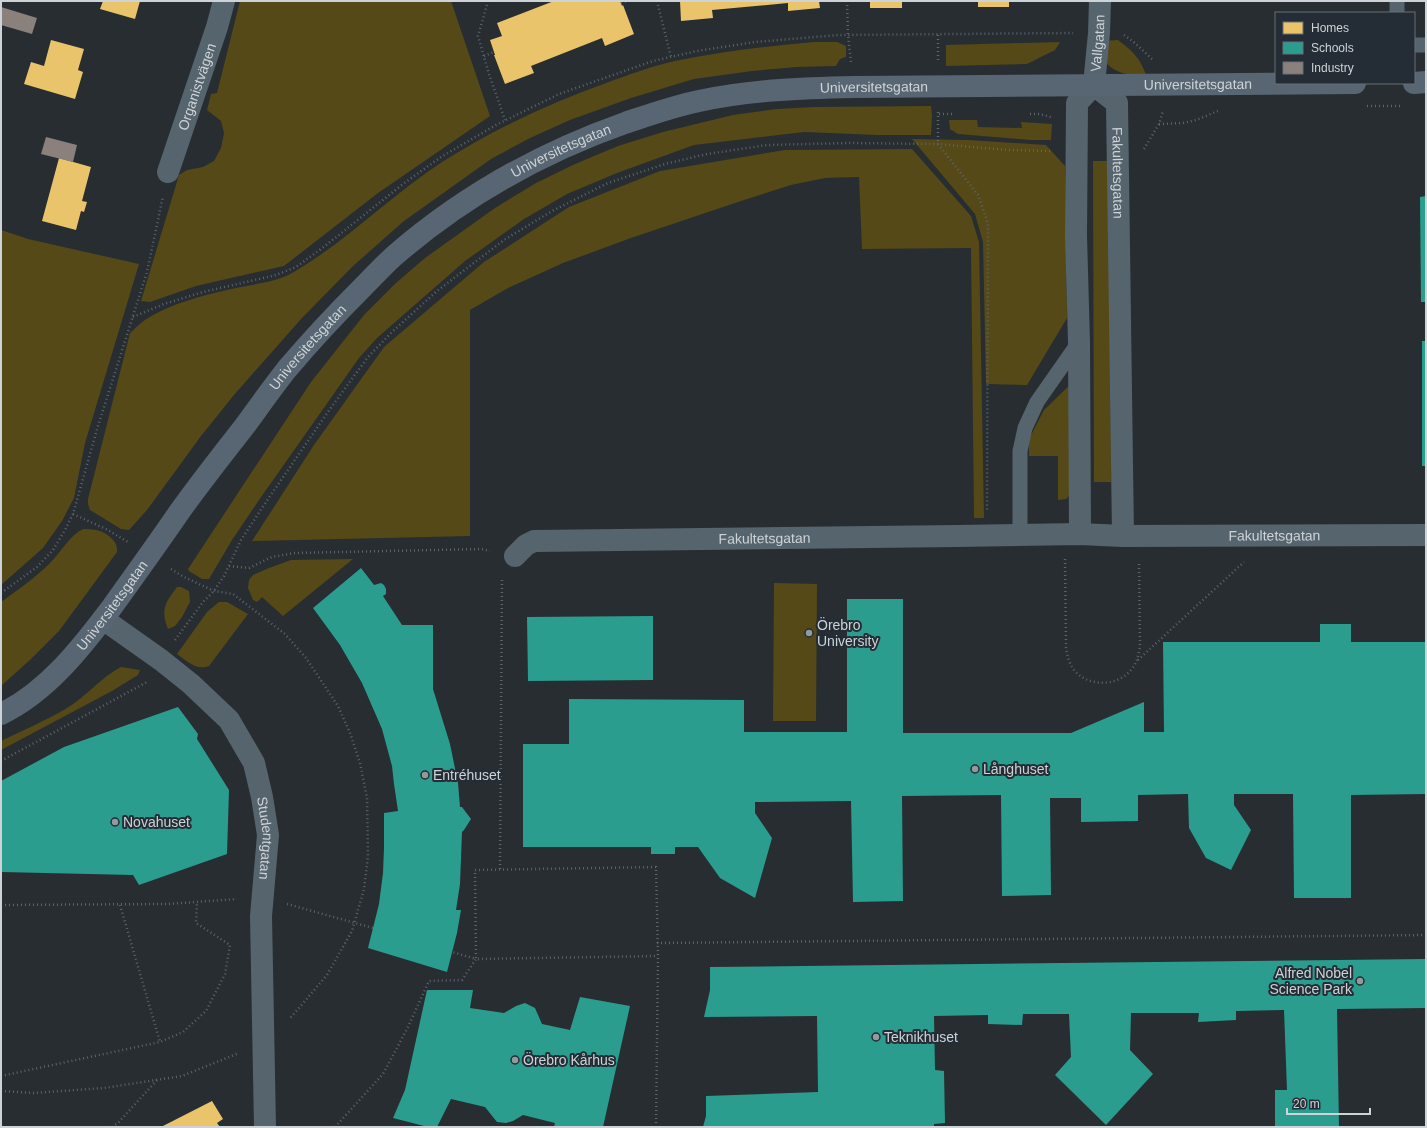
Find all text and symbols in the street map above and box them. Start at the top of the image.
legend [1275,12,1415,84]
street label: Vallgatan [1087,14,1108,73]
text: Homes [1311,21,1349,35]
street label: Organistvägen [175,41,219,132]
text: Schools [1311,41,1354,55]
text: Industry [1311,61,1354,75]
street label: Universitetsgatan [1144,76,1252,93]
street label: Universitetsgatan [820,78,928,96]
street label: Universitetsgatan [508,121,613,181]
street label: Fakultetsgatan [1109,127,1127,219]
street label: Universitetsgatan [266,301,349,393]
street label: Fakultetsgatan [1228,527,1320,544]
street label: Fakultetsgatan [718,530,811,547]
street label: Universitetsgatan [73,557,151,654]
place label: Örebro University [817,616,878,649]
marker: Örebro University [804,628,814,638]
place label: Långhuset [983,761,1049,777]
marker: Långhuset [970,764,980,774]
place label: Entréhuset [433,767,501,783]
marker: Entréhuset [420,770,430,780]
street label: Studentgatan [254,796,276,880]
place label: Novahuset [123,814,190,830]
marker: Novahuset [110,817,120,827]
place label: Alfred Nobel Science Park [1270,965,1353,997]
marker: Alfred Nobel Science Park [1355,976,1365,986]
place label: Teknikhuset [884,1029,958,1045]
marker: Teknikhuset [871,1032,881,1042]
place label: Örebro Kårhus [523,1051,615,1068]
marker: Örebro Kårhus [510,1055,520,1065]
scale bar [1287,1090,1370,1116]
text: 20 m [1293,1097,1320,1111]

